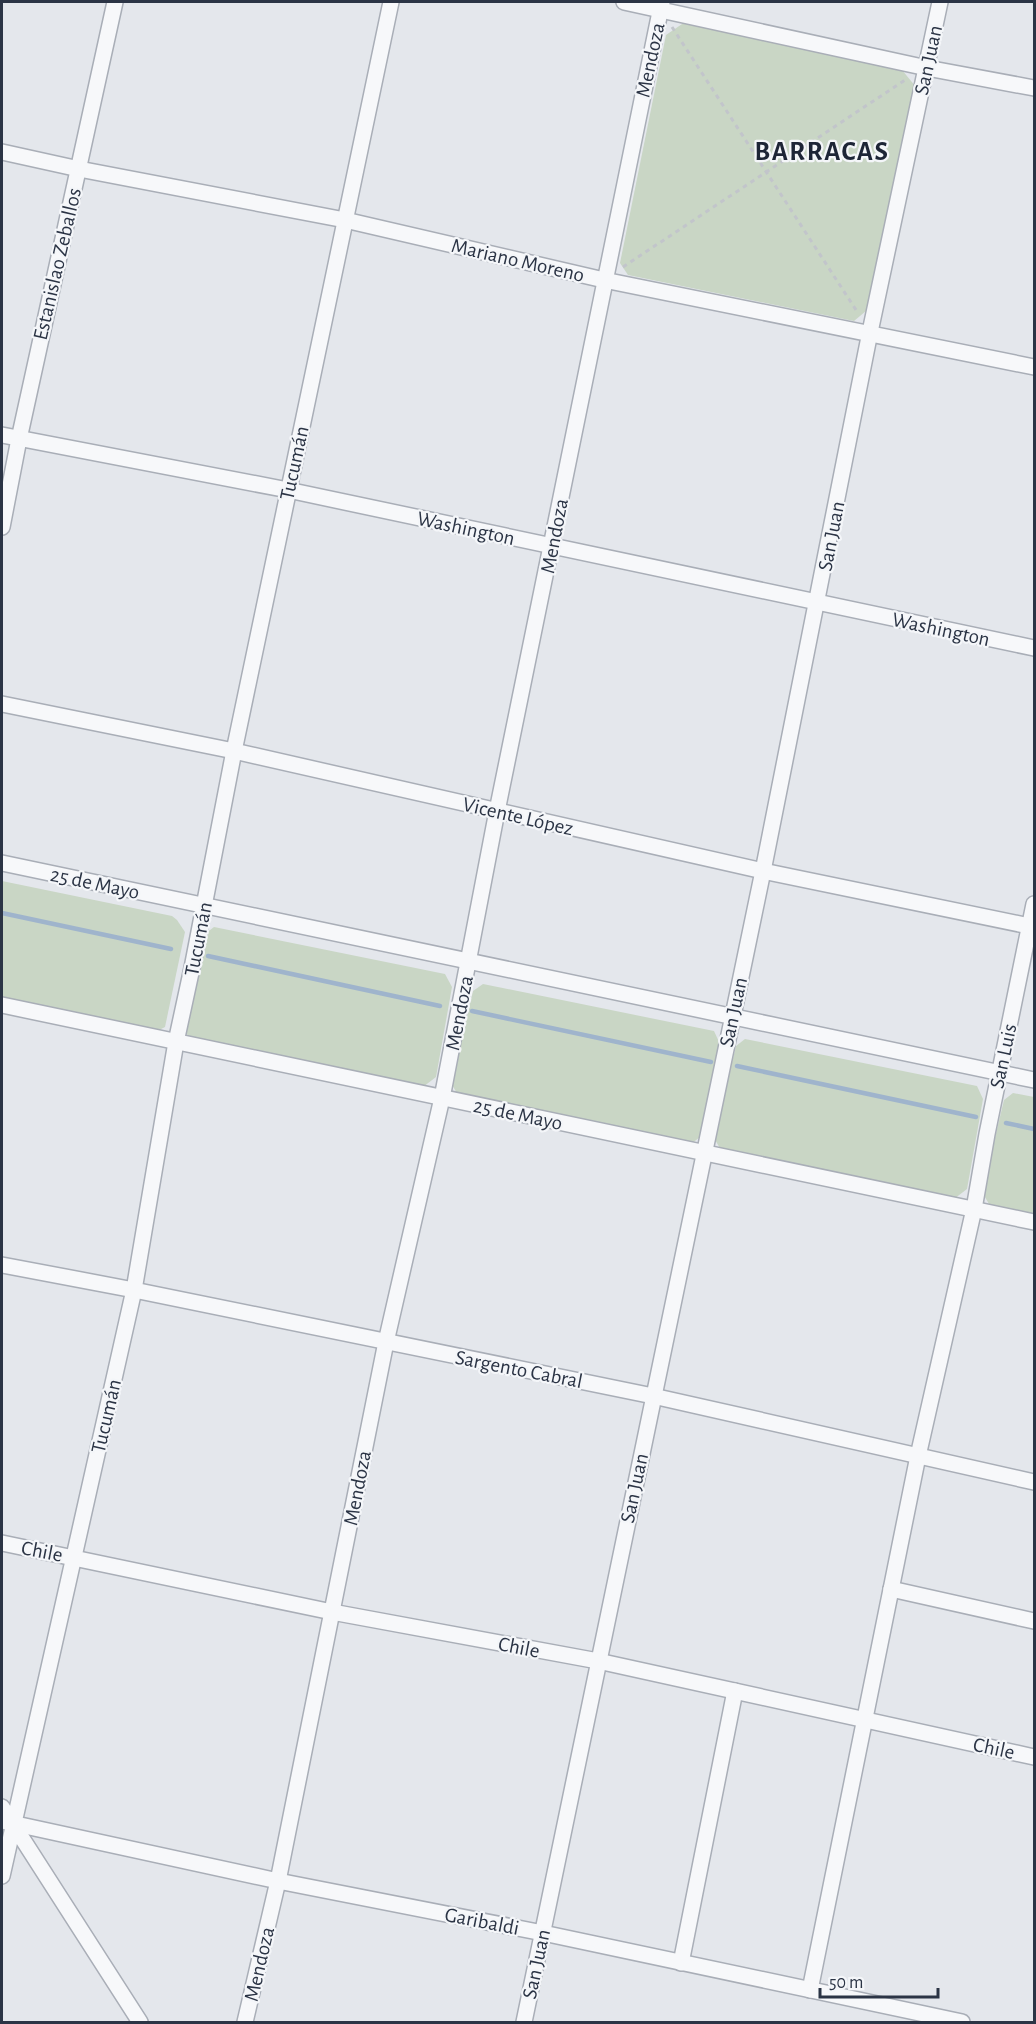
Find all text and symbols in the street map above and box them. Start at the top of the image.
street label: Mendoza [632,21,669,99]
street label: San Juan [911,23,946,97]
district label: BARRACAS [755,138,889,165]
street label: Estanislao Zeballos [30,186,85,342]
street label: Mariano Moreno [449,235,586,286]
street label: Tucumán [276,424,313,502]
street label: Mendoza [537,497,572,575]
street label: San Juan [814,499,849,573]
street label: Washington [415,508,517,549]
street label: Washington [890,609,992,650]
street label: Vicente López [461,794,575,839]
street label: 25 de Mayo [48,864,141,903]
street label: Tucumán [181,900,216,978]
street label: Mendoza [442,974,477,1052]
street label: San Juan [716,975,751,1049]
street label: San Luis [986,1022,1021,1090]
street label: 25 de Mayo [471,1095,564,1134]
street label: Sargento Cabral [453,1347,584,1392]
street label: Tucumán [88,1377,125,1455]
street label: Mendoza [340,1449,375,1527]
street label: San Juan [617,1451,652,1525]
street label: Chile [19,1537,64,1566]
street label: Chile [496,1633,541,1662]
street label: Chile [971,1734,1017,1763]
street label: Garibaldi [443,1904,521,1939]
street label: Mendoza [241,1924,278,2003]
street label: San Juan [519,1927,554,2001]
scale bar [820,1961,938,1999]
text: 50 m [829,1974,863,1992]

